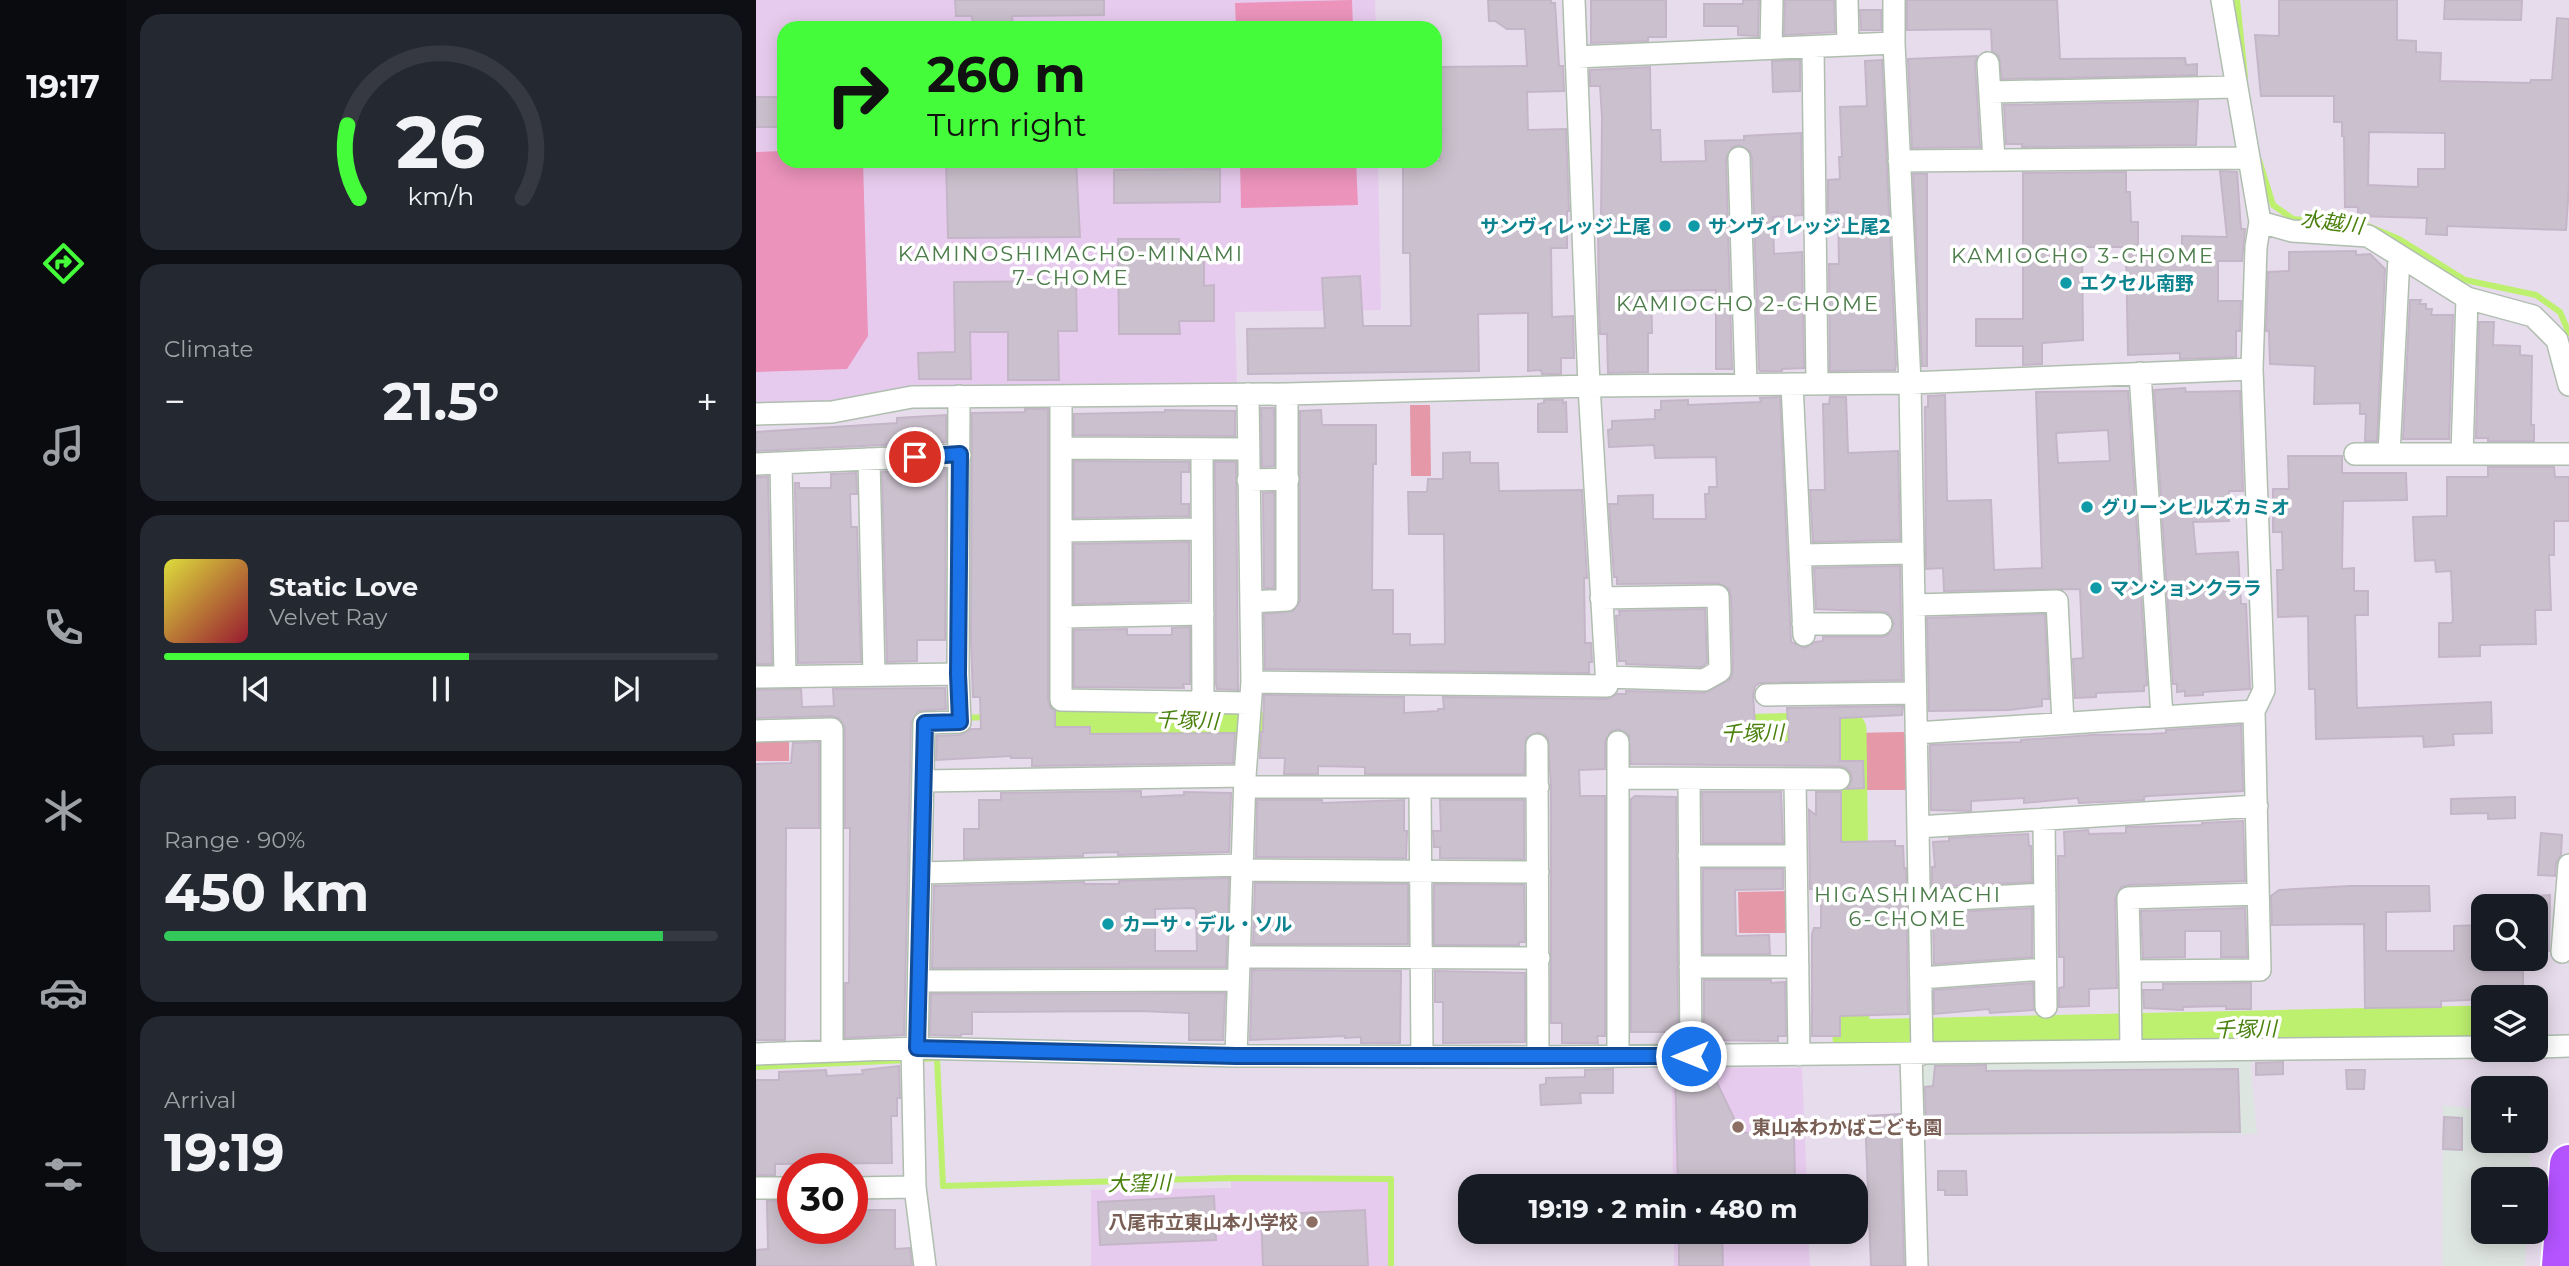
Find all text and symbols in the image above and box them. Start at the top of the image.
text: 260 m [927,45,1086,104]
icon: right [812,49,903,140]
text: 19:17 [26,67,100,106]
text: 26 [396,99,486,187]
text: Turn right [927,105,1087,144]
text: km/h [408,181,474,211]
water label: 水越川 [2299,206,2367,238]
place label: サンヴィレッジ上尾 [1480,215,1651,238]
place label: サンヴィレッジ上尾2 [1708,215,1890,238]
marker: サンヴィレッジ上尾 [1657,218,1673,234]
marker: サンヴィレッジ上尾2 [1686,218,1702,234]
icon: directions [39,239,88,288]
district label: KAMINOSHIMACHO-MINAMI 7-CHOME [898,241,1244,290]
district label: KAMIOCHO 3-CHOME [1951,243,2215,268]
place label: エクセル南野 [2080,272,2194,295]
marker: エクセル南野 [2058,275,2074,291]
district label: KAMIOCHO 2-CHOME [1616,291,1880,316]
text: Climate [164,335,253,363]
text: 21.5° [382,370,500,433]
text: − [164,378,186,425]
text: + [696,378,718,425]
icon: music [39,421,88,470]
pin [885,427,945,487]
icon: arrive [896,438,934,476]
place label: グリーンヒルズカミオ [2101,496,2290,519]
marker: グリーンヒルズカミオ [2079,499,2095,515]
text: Static Love [269,571,418,603]
place label: マンションクララ [2110,577,2262,600]
marker: マンションクララ [2088,580,2104,596]
icon: phone [39,603,88,652]
text: Velvet Ray [269,603,387,631]
icon: previous [237,670,275,708]
icon: pause [422,670,460,708]
icon: next [607,670,645,708]
water label: 千塚川 [1155,706,1221,734]
water label: 千塚川 [1720,720,1786,746]
icon: climate [39,786,88,835]
text: Range · 90% [164,826,305,854]
text: 450 km [164,861,369,924]
district label: HIGASHIMACHI 6-CHOME [1814,882,2002,931]
map controls [2471,894,2548,1244]
button: search [2471,894,2548,971]
place label: カーサ・デル・ソル [1122,913,1293,936]
marker: カーサ・デル・ソル [1100,916,1116,932]
icon: car [39,968,88,1017]
button: layers [2471,985,2548,1062]
water label: 千塚川 [2213,1016,2279,1042]
position arrow [1654,1019,1728,1093]
button: + [2471,1076,2548,1153]
text: Arrival [164,1086,237,1114]
place label: 東山本わかばこども園 [1752,1116,1942,1139]
marker: 東山本わかばこども園 [1730,1119,1746,1135]
text: 19:19 [164,1121,285,1184]
icon: filters [39,1150,88,1199]
speed limit sign: 30 [777,1153,868,1244]
button: − [2471,1167,2548,1244]
water label: 大窪川 [1107,1170,1173,1196]
text: 19:19 · 2 min · 480 m [1529,1193,1797,1225]
place label: 八尾市立東山本小学校 [1108,1211,1298,1234]
marker: 八尾市立東山本小学校 [1304,1214,1320,1230]

